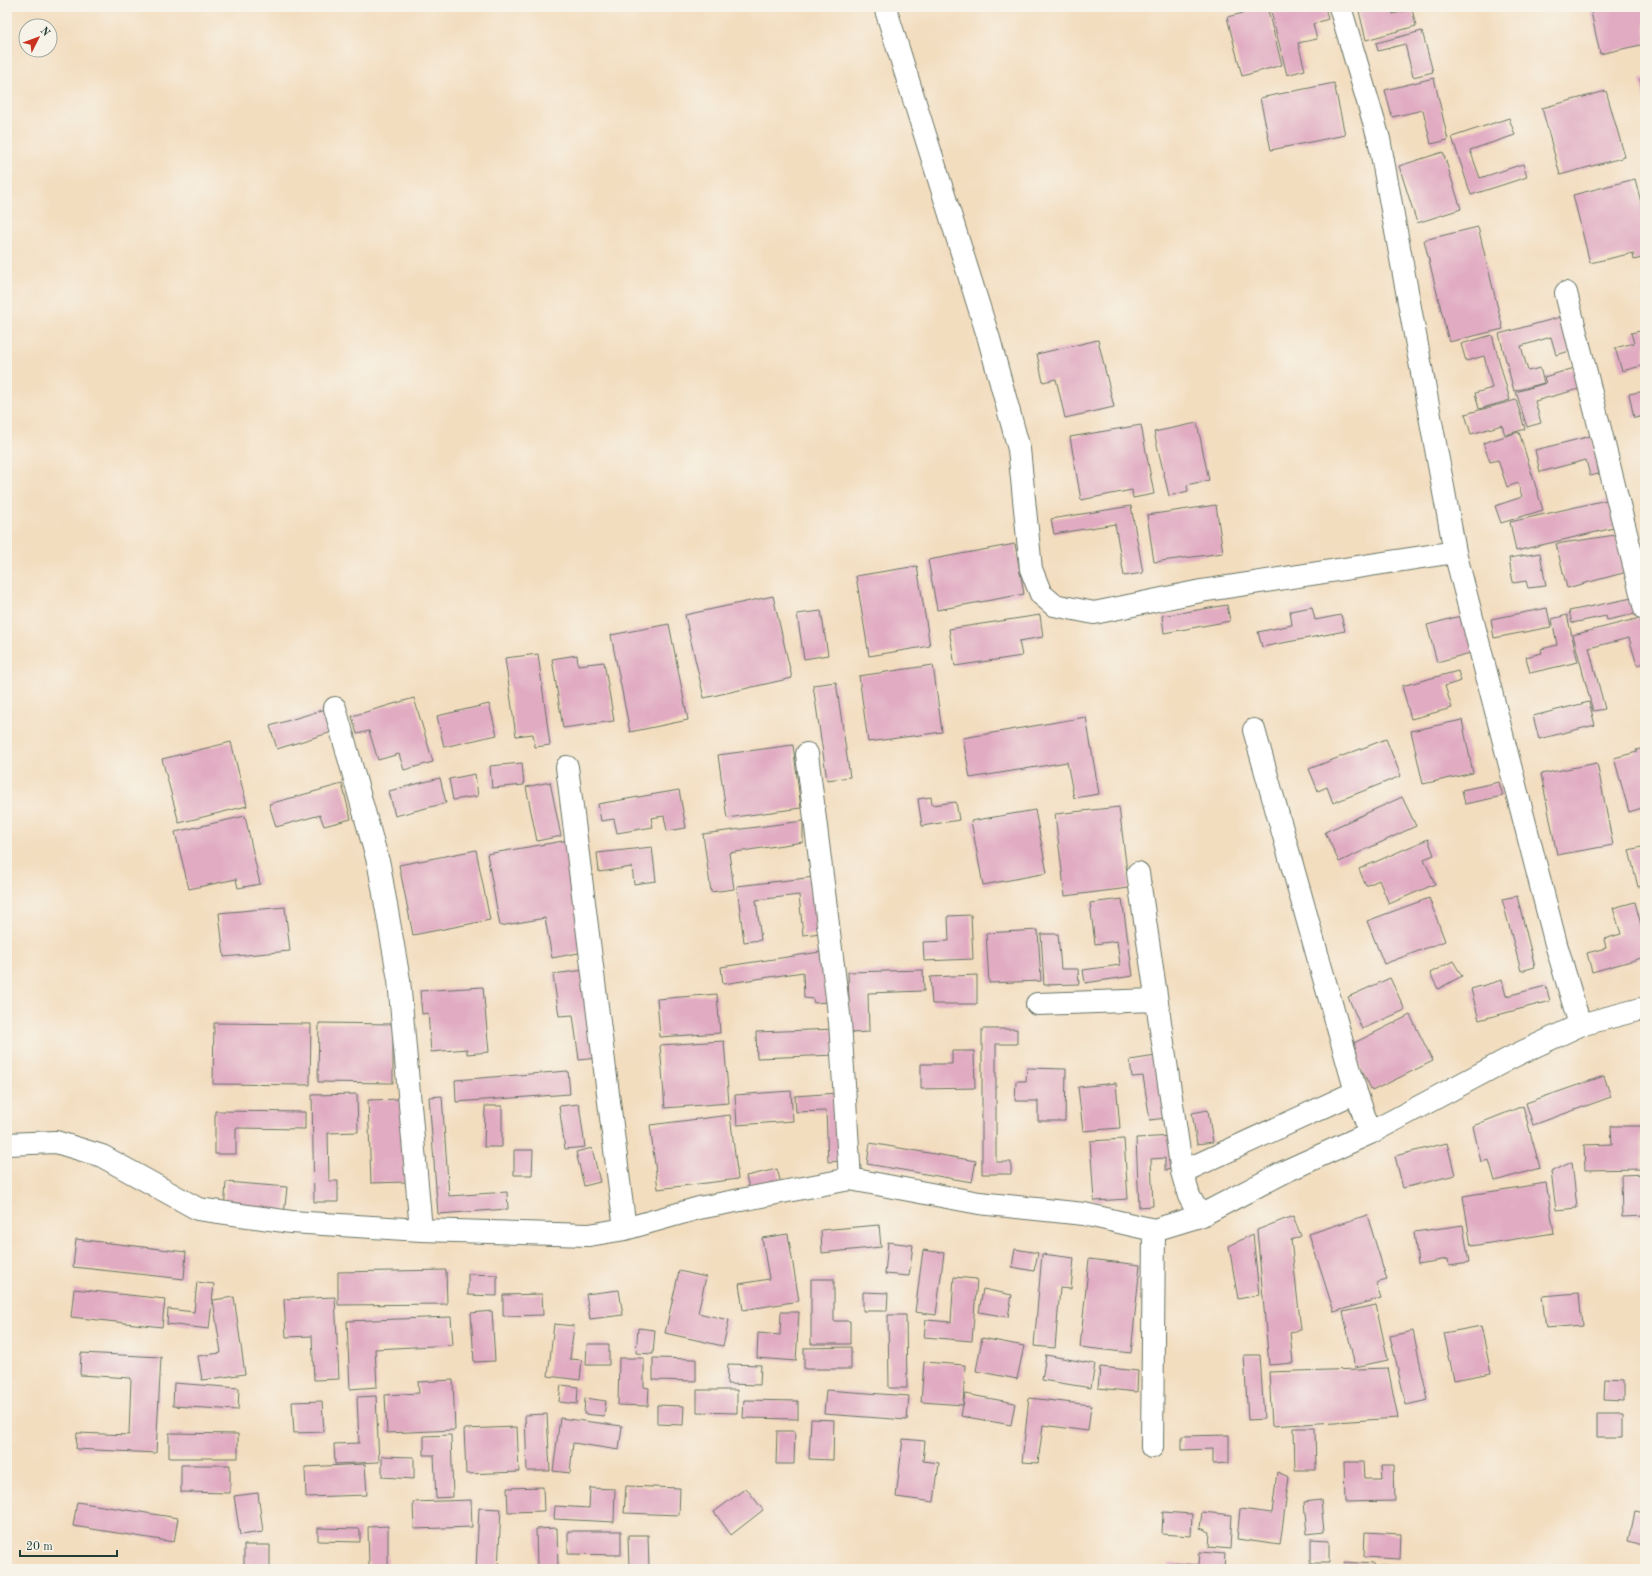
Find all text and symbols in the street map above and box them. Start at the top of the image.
north arrow [18,18,58,58]
text: N [37,26,52,40]
scale bar [20,1532,117,1558]
text: 20 m [26,1541,53,1553]

